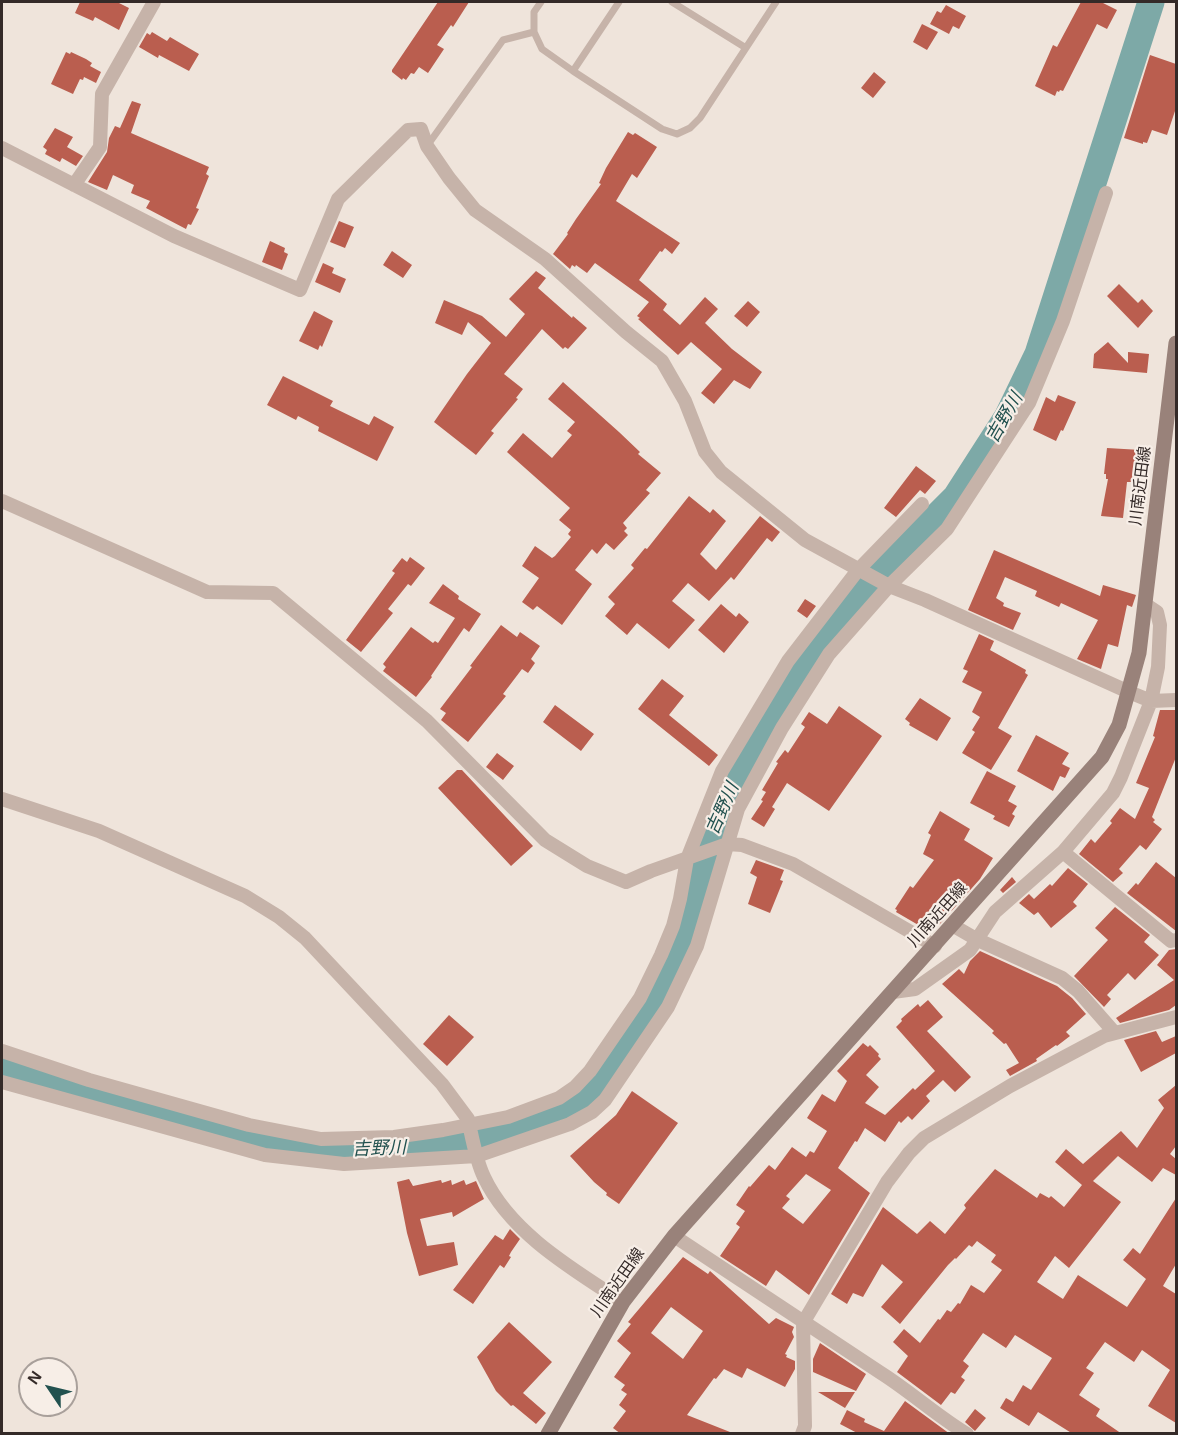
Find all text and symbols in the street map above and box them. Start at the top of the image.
water label: 吉野川 [982,389,1028,447]
street label: 川南近田線 [1127,445,1155,527]
water label: 吉野川 [702,780,744,838]
street label: 川南近田線 [904,879,972,951]
water label: 吉野川 [352,1137,406,1161]
street label: 川南近田線 [587,1245,649,1321]
north arrow [18,1357,78,1417]
text: N [24,1368,45,1387]

